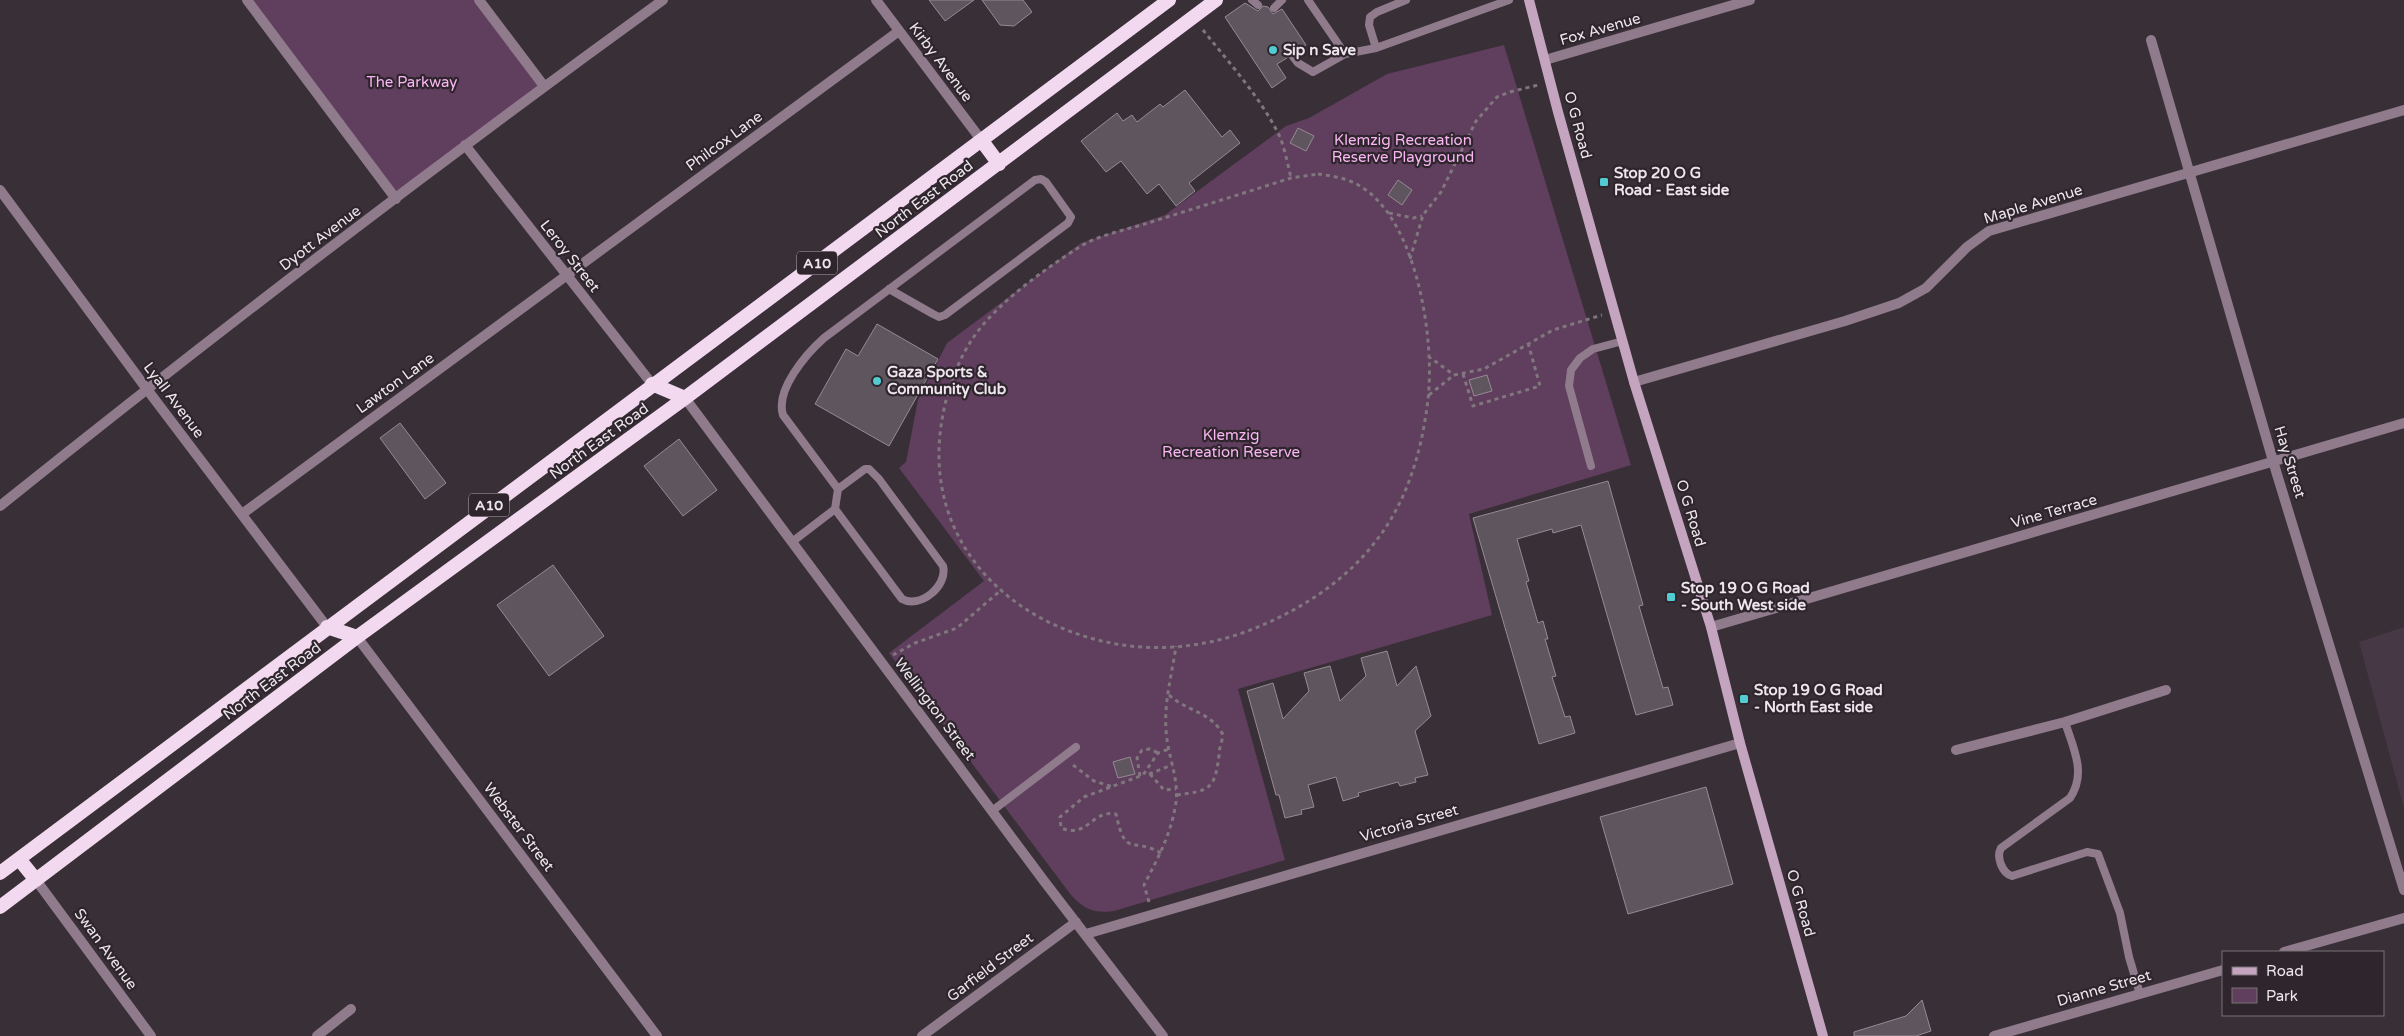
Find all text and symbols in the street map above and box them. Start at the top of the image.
street label: Fox Avenue [1558,9,1642,49]
street label: Kirby Avenue [905,19,977,105]
place label: Sip n Save [1283,41,1357,60]
marker: Sip n Save [1267,44,1279,56]
park label: The Parkway [367,73,457,91]
street label: O G Road [1560,89,1596,161]
street label: Philcox Lane [682,107,766,175]
park label: Klemzig Recreation Reserve Playground [1332,131,1474,166]
street label: North East Road [872,156,976,242]
place label: Stop 20 O G Road - East side [1614,164,1730,199]
marker: Stop 20 O G Road - East side [1598,176,1610,188]
street label: Maple Avenue [1981,180,2085,228]
street label: Dyott Avenue [276,202,364,274]
street label: Leroy Street [536,216,604,296]
road number: A10 [797,252,837,274]
street label: Lawton Lane [353,349,437,417]
street label: Lyall Avenue [140,359,208,441]
place label: Gaza Sports & Community Club [887,363,1007,399]
marker: Gaza Sports & Community Club [871,375,883,387]
street label: North East Road [546,399,652,483]
street label: Hay Street [2271,424,2310,500]
park label: Klemzig Recreation Reserve [1162,426,1300,461]
street label: O G Road [1672,477,1710,549]
street label: Vine Terrace [2009,490,2099,532]
road number: A10 [469,494,509,516]
place label: Stop 19 O G Road - South West side [1681,579,1810,614]
marker: Stop 19 O G Road - South West side [1665,591,1677,603]
street label: North East Road [220,638,324,724]
street label: Wellington Street [891,654,979,764]
place label: Stop 19 O G Road - North East side [1754,681,1883,716]
marker: Stop 19 O G Road - North East side [1738,693,1750,705]
street label: Webster Street [480,779,558,875]
street label: Victoria Street [1358,800,1460,846]
street label: O G Road [1783,867,1819,939]
street label: Swan Avenue [71,905,141,993]
street label: Garfield Street [943,928,1037,1005]
legend [2222,951,2384,1016]
text: Road [2266,962,2304,980]
street label: Dianne Street [2055,966,2153,1010]
text: Park [2266,987,2298,1005]

